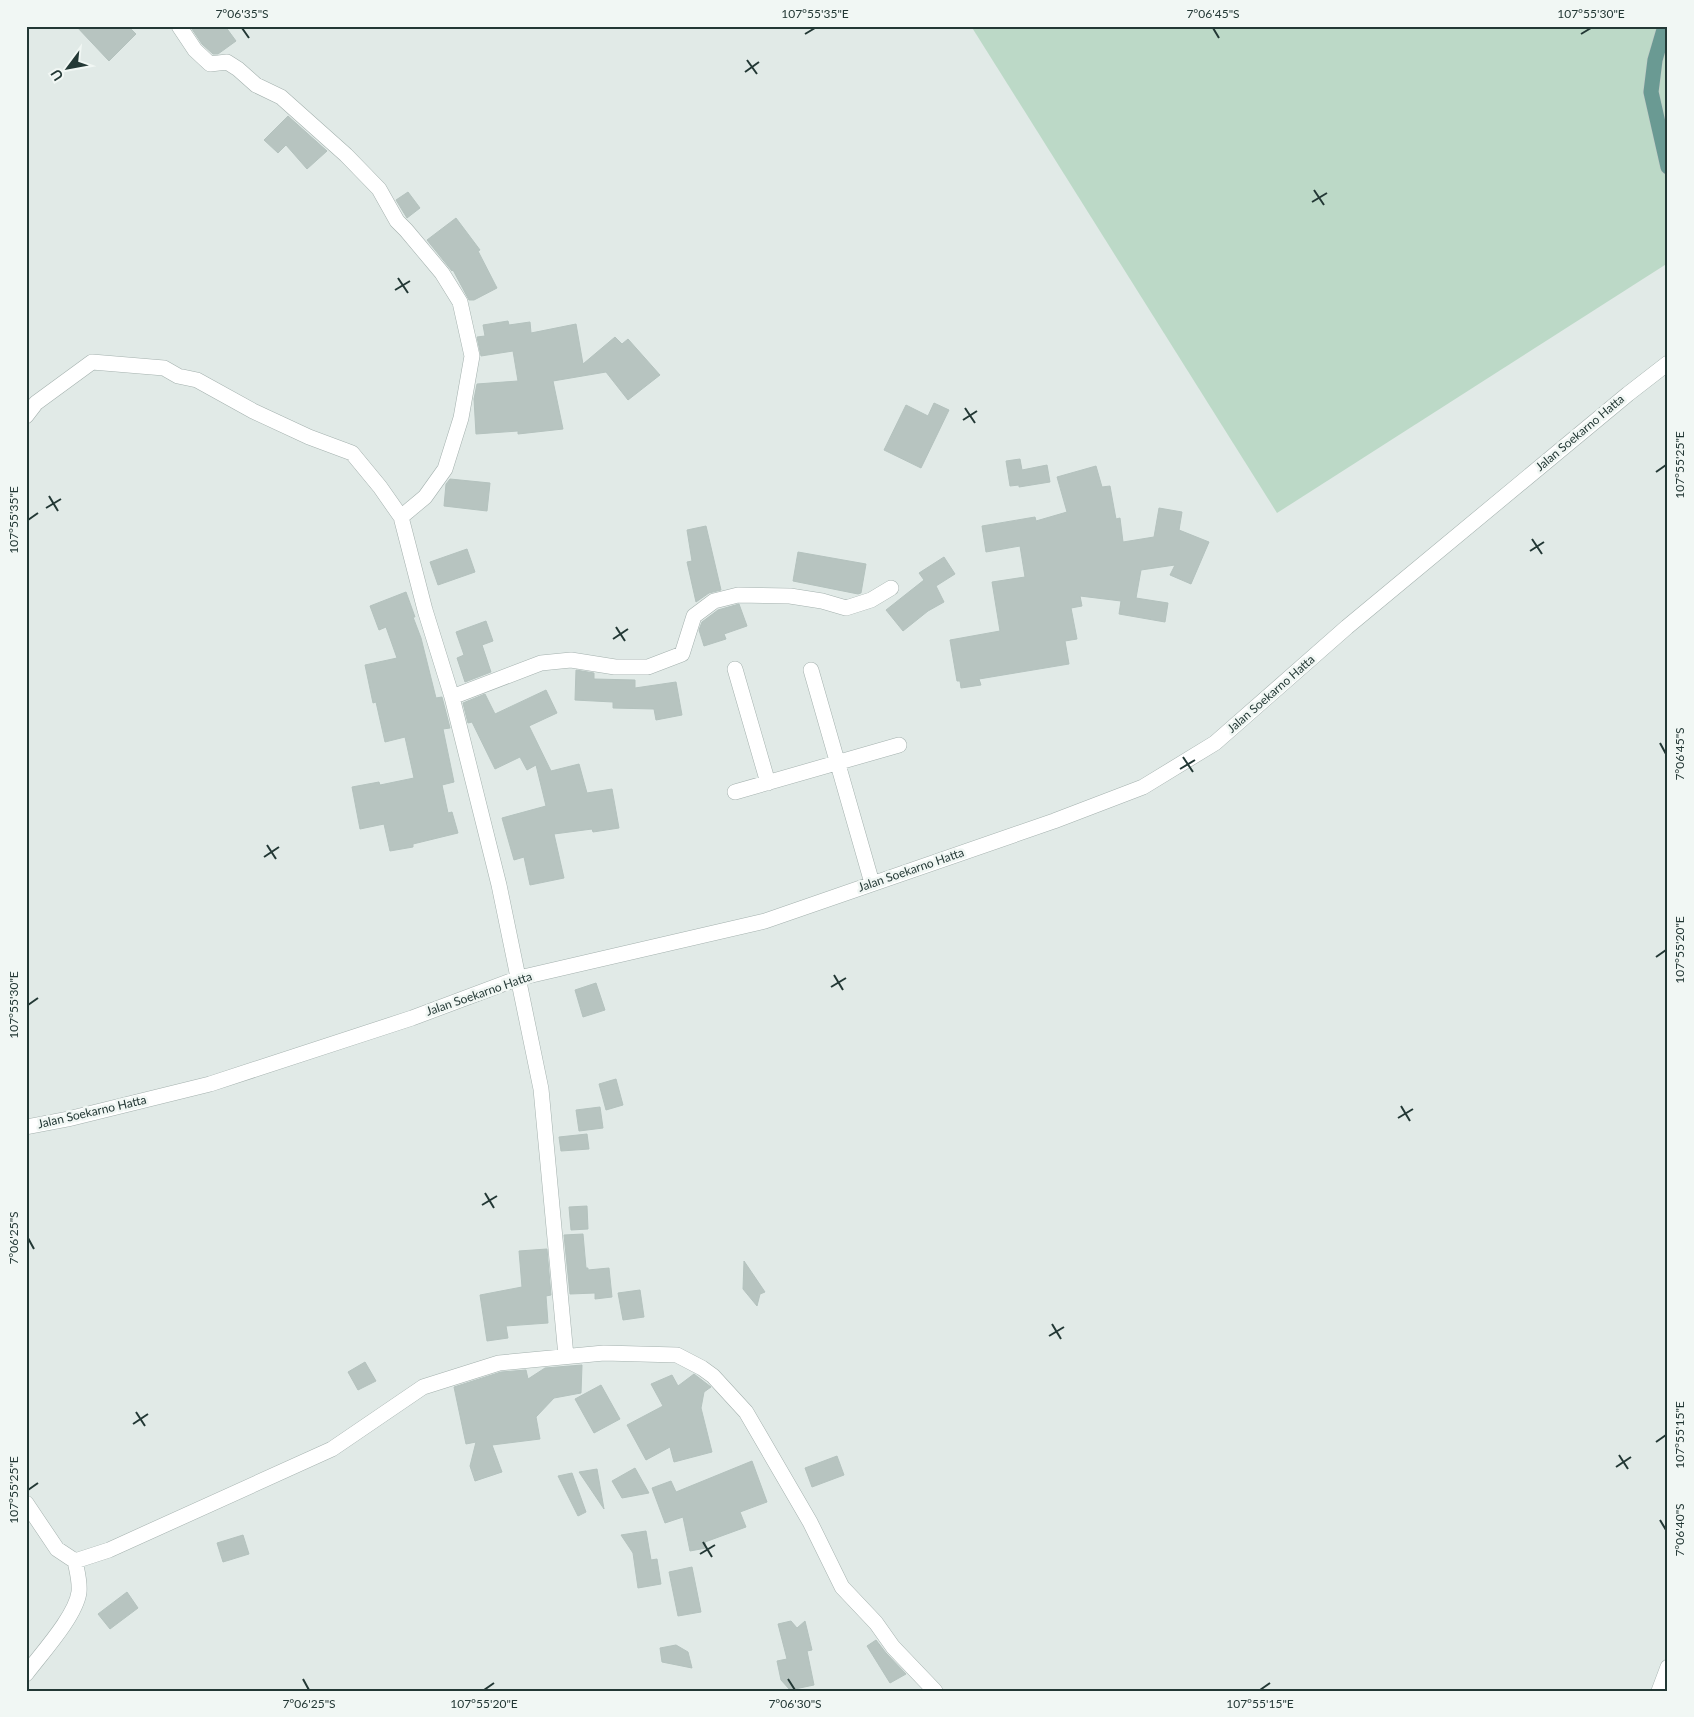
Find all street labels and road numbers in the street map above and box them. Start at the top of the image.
street label: Jalan Soekarno Hatta [1532,391,1627,474]
street label: Jalan Soekarno Hatta [1224,652,1318,736]
street label: Jalan Soekarno Hatta [856,844,966,895]
street label: Jalan Soekarno Hatta [424,968,534,1019]
street label: Jalan Soekarno Hatta [36,1092,148,1131]

